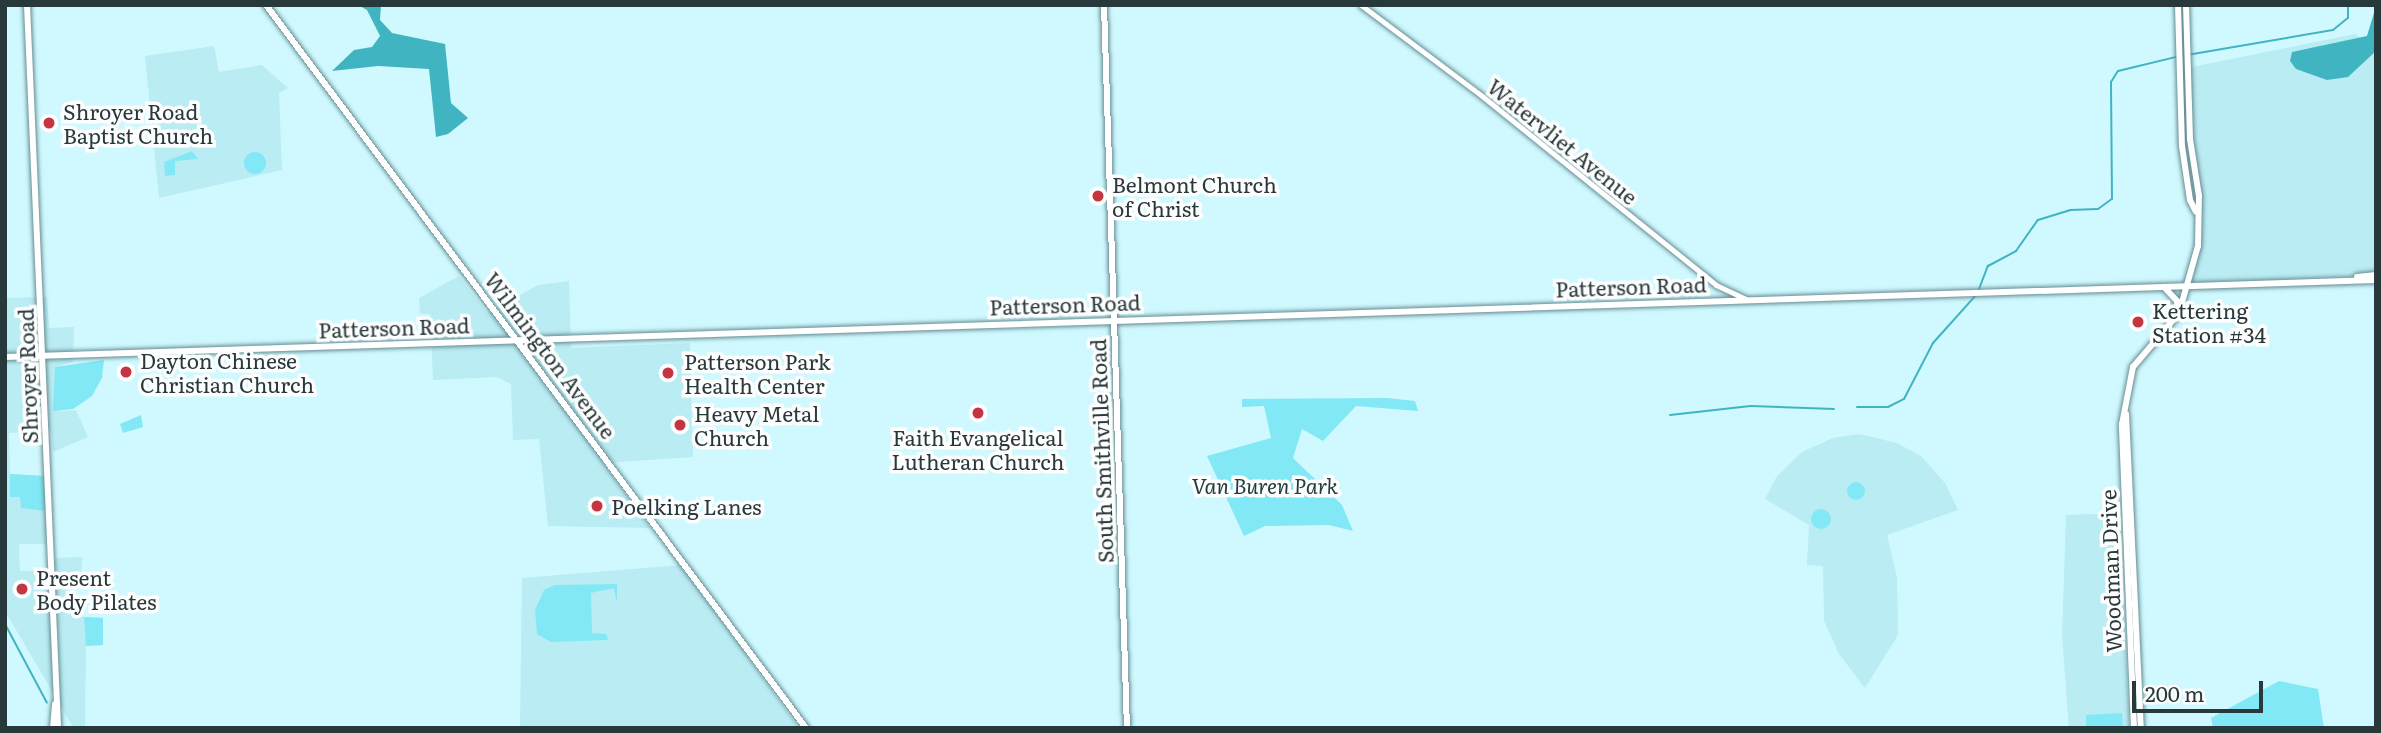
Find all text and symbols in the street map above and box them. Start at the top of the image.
street label: Watervliet Avenue [1483,73,1643,209]
place label: Shroyer Road Baptist Church [63,98,213,148]
marker: Shroyer Road Baptist Church [41,115,57,131]
place label: Belmont Church of Christ [1112,171,1277,221]
marker: Belmont Church of Christ [1090,188,1106,204]
street label: Wilmington Avenue [480,267,622,443]
street label: Patterson Road [1555,271,1707,301]
street label: Patterson Road [989,289,1141,319]
place label: Kettering Station #34 [2152,297,2266,347]
street label: Shroyer Road [12,308,42,444]
street label: Patterson Road [318,312,470,342]
marker: Kettering Station #34 [2130,314,2146,330]
street label: South Smithville Road [1084,339,1118,563]
place label: Dayton Chinese Christian Church [140,347,314,397]
place label: Patterson Park Health Center [684,348,831,398]
marker: Patterson Park Health Center [658,363,678,383]
marker: Dayton Chinese Christian Church [118,364,134,380]
place label: Heavy Metal Church [694,400,819,450]
marker: Faith Evangelical Lutheran Church [970,405,986,421]
marker: Heavy Metal Church [672,417,688,433]
place label: Faith Evangelical Lutheran Church [892,424,1064,474]
park label: Van Buren Park [1192,472,1338,498]
street label: Woodman Drive [2095,489,2125,653]
place label: Poelking Lanes [611,493,762,519]
marker: Poelking Lanes [589,498,605,514]
place label: Present Body Pilates [36,564,156,614]
marker: Present Body Pilates [14,581,30,597]
scale bar [2136,666,2267,710]
text: 200 m [2145,677,2205,708]

